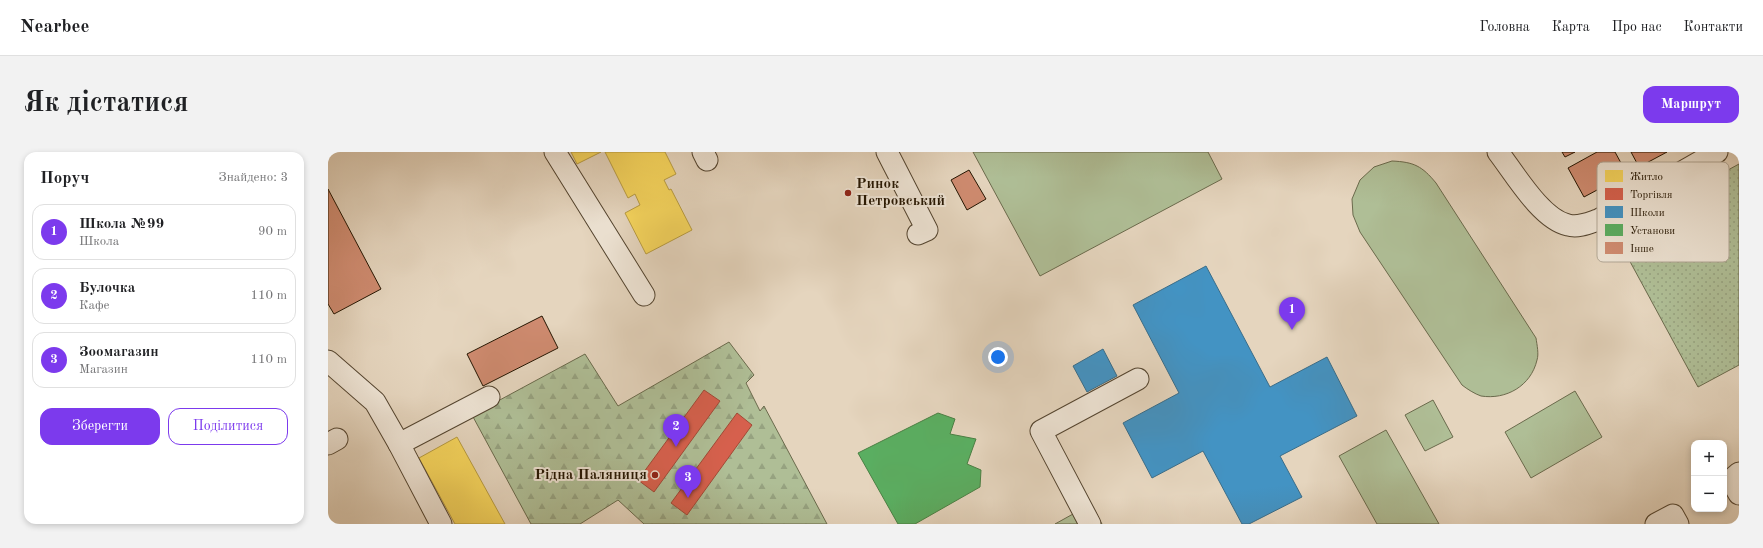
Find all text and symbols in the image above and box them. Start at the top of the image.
text: Nearbee [20,18,89,37]
text: Головна [1479,20,1530,34]
text: Карта [1552,20,1590,34]
text: Про нас [1612,20,1662,34]
text: Контакти [1684,20,1743,34]
button: Маршрут [1643,86,1739,123]
text: Як дістатися [24,90,188,118]
legend [1597,162,1729,262]
text: Поруч [40,170,89,187]
text: Знайдено: 3 [219,171,288,184]
text: Житло [1630,172,1663,183]
place label: Ринок Петровський [856,177,945,209]
marker: Ринок Петровський [843,188,853,198]
text: Торгівля [1630,190,1673,201]
text: Школи [1630,208,1665,219]
text: Школа №99 [79,217,164,232]
text: 1 [50,225,58,238]
text: 90 m [258,225,287,238]
text: Установи [1630,226,1675,237]
text: Школа [79,235,119,248]
text: Інше [1630,244,1654,255]
text: Булочка [79,281,135,296]
text: 2 [50,289,58,302]
text: 110 m [250,289,287,302]
pin: 1 [1279,297,1305,330]
text: Кафе [79,299,110,312]
text: Зоомагазин [79,345,159,360]
your location [988,347,1008,367]
text: 3 [50,353,58,366]
text: 110 m [250,353,287,366]
text: Магазин [79,363,128,376]
button: Зберегти [40,408,160,445]
button: Поділитися [168,408,288,445]
pin: 2 [663,414,689,447]
map controls [1691,440,1727,512]
button: + [1691,440,1727,476]
pin: 3 [675,465,701,498]
place label: Рідна Паляниця [534,468,647,483]
marker: Рідна Паляниця [650,470,660,480]
button: − [1691,476,1727,512]

